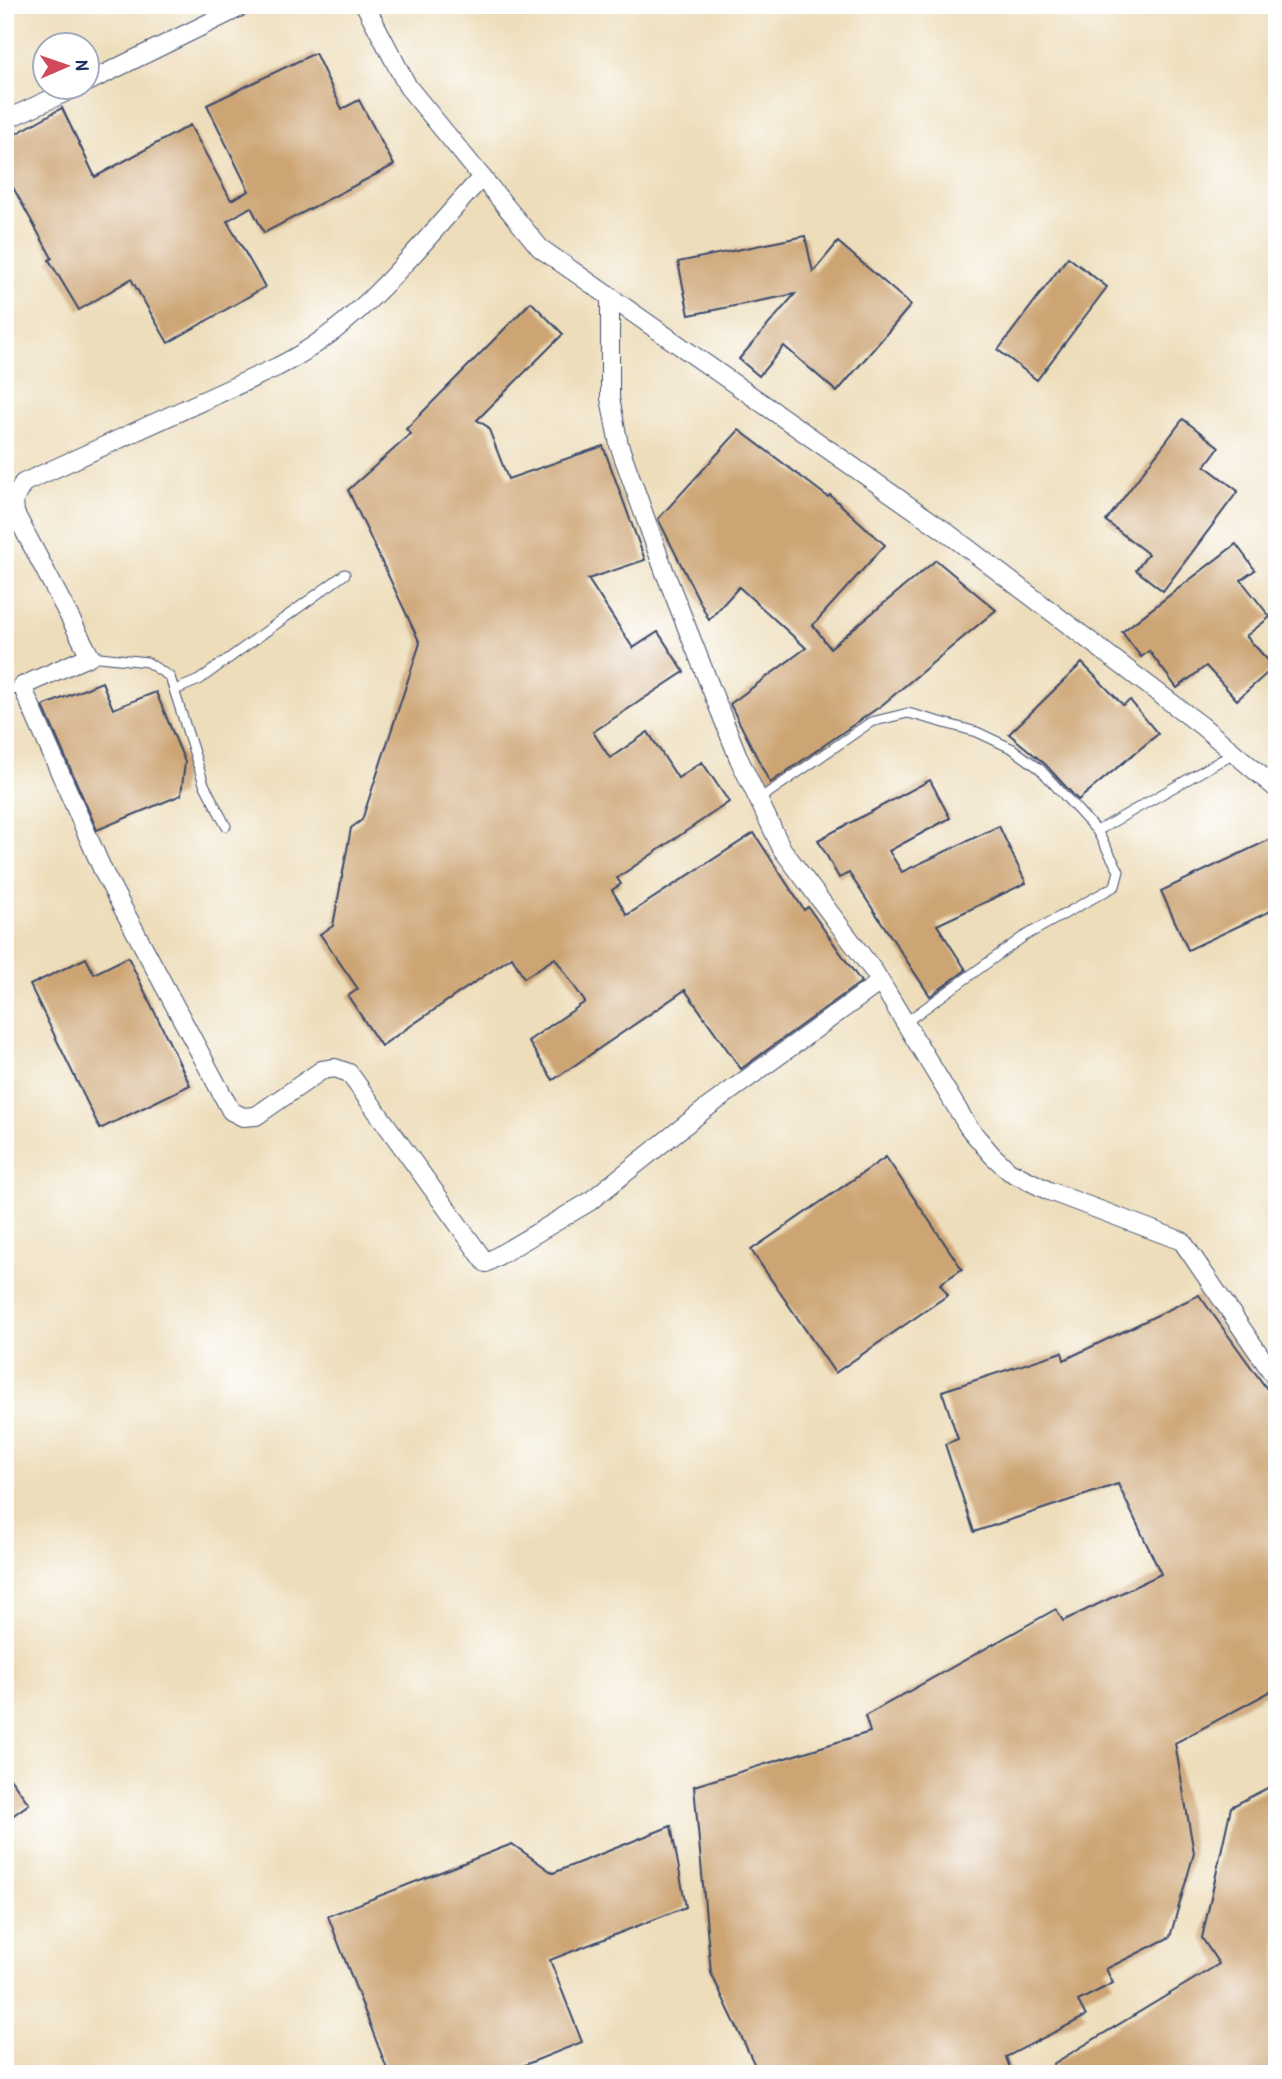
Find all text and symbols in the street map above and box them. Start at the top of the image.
north arrow [32,32,102,102]
text: N [70,60,96,71]

